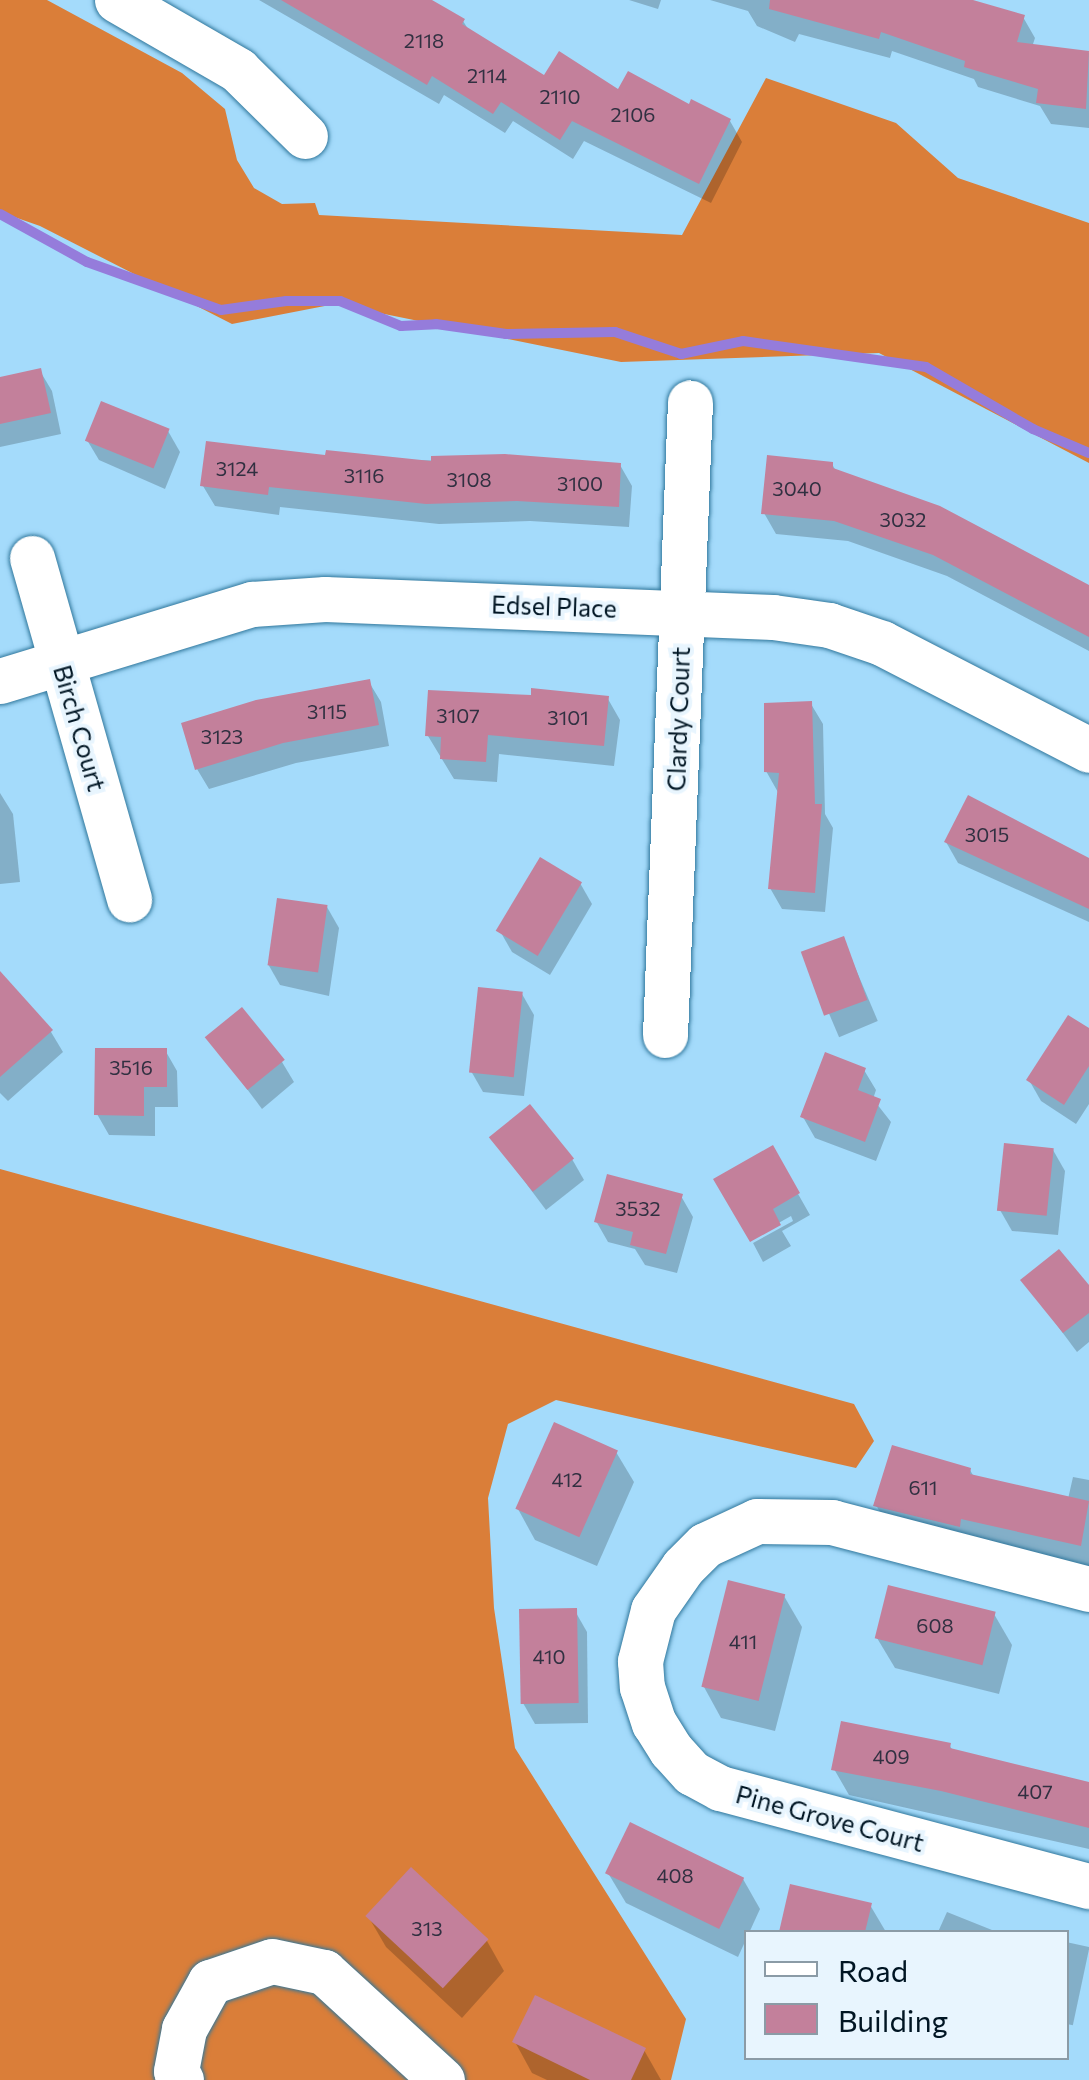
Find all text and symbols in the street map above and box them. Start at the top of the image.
house number: 2118 [404,28,444,52]
house number: 2114 [467,63,507,87]
house number: 2110 [539,84,581,108]
house number: 2106 [611,102,655,126]
house number: 3124 [216,456,258,480]
house number: 3116 [344,463,384,487]
house number: 3108 [446,467,492,491]
house number: 3100 [557,471,603,495]
house number: 3040 [772,476,822,500]
house number: 3032 [880,507,926,531]
street label: Edsel Place [491,589,617,623]
street label: Clardy Court [660,646,696,792]
street label: Birch Court [48,661,112,795]
house number: 3115 [307,699,347,723]
house number: 3107 [436,703,480,727]
house number: 3101 [547,705,589,729]
house number: 3123 [201,724,243,748]
house number: 3015 [965,822,1009,846]
house number: 3516 [109,1055,153,1079]
house number: 3532 [615,1196,661,1220]
house number: 412 [551,1467,583,1491]
house number: 611 [908,1475,938,1499]
house number: 608 [916,1613,954,1637]
house number: 411 [729,1629,757,1653]
house number: 410 [533,1644,565,1668]
house number: 409 [872,1744,910,1768]
street label: Pine Grove Court [733,1778,927,1858]
house number: 407 [1017,1779,1053,1803]
house number: 408 [656,1863,694,1887]
house number: 313 [411,1916,443,1940]
legend [744,1930,1069,2060]
text: Road [838,1951,908,1988]
text: Building [838,2001,948,2038]

